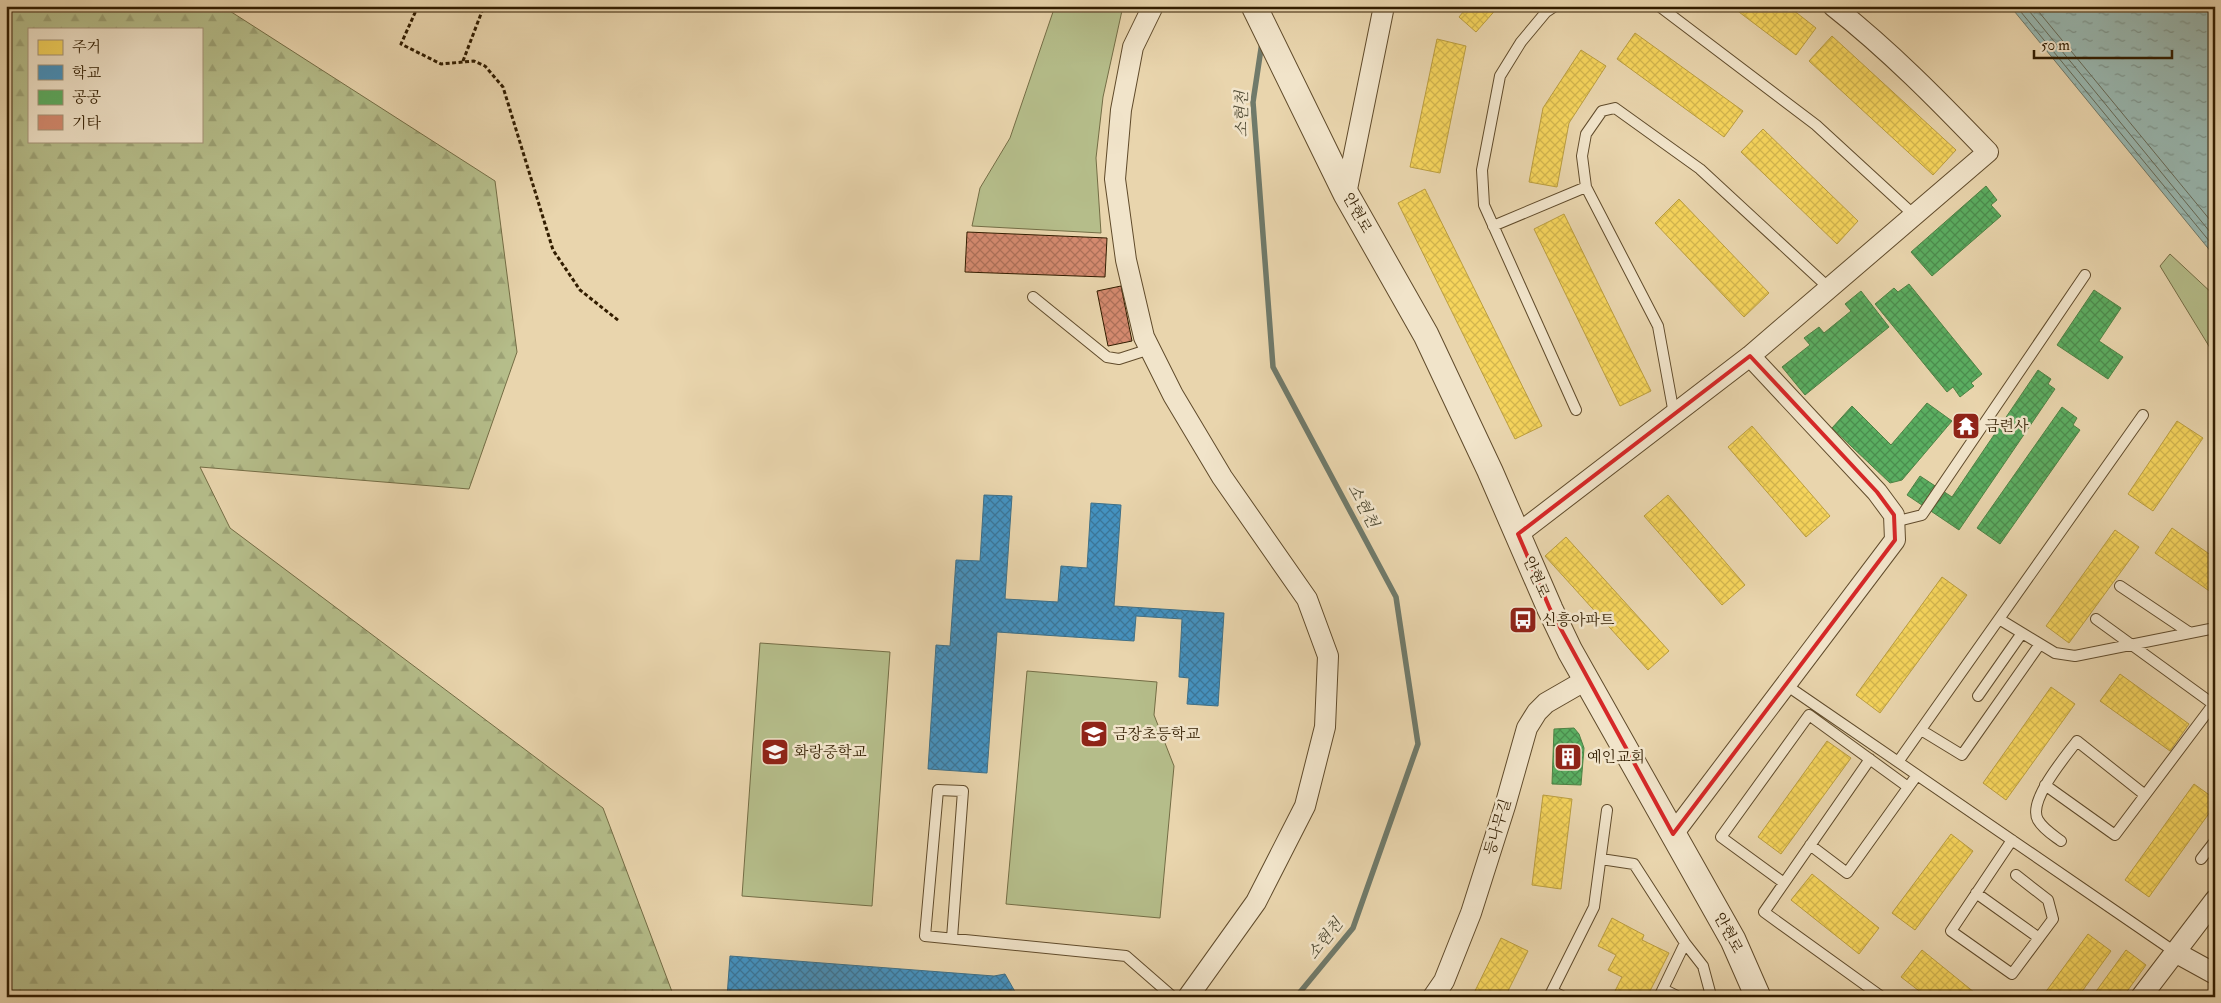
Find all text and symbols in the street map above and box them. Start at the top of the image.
legend [28,28,202,142]
scale bar [2034,28,2171,60]
text: 50 m [2041,36,2070,55]
text: 주거 [72,38,101,57]
text: 학교 [72,64,101,83]
text: 공공 [72,88,101,107]
water label: 소현천 [1232,89,1252,137]
text: 기타 [72,114,101,133]
street label: 안현로 [1338,189,1376,237]
temple icon: 금련사 [1951,411,1981,441]
place label: 금련사 [1985,417,2029,436]
water label: 소현천 [1343,481,1383,533]
street label: 안현로 [1519,553,1553,601]
bus stop icon: 신흥아파트 [1508,605,1538,635]
place label: 신흥아파트 [1542,611,1615,630]
school or university icon: 금장초등학교 [1079,719,1109,749]
place label: 금장초등학교 [1113,725,1200,744]
school or university icon: 화랑중학교 [760,737,790,767]
building icon: 예인교회 [1553,742,1583,772]
place label: 화랑중학교 [794,743,867,762]
place label: 예인교회 [1587,748,1645,767]
street label: 등나무길 [1480,797,1516,857]
street label: 안현로 [1709,909,1747,957]
water label: 소현천 [1303,913,1348,963]

